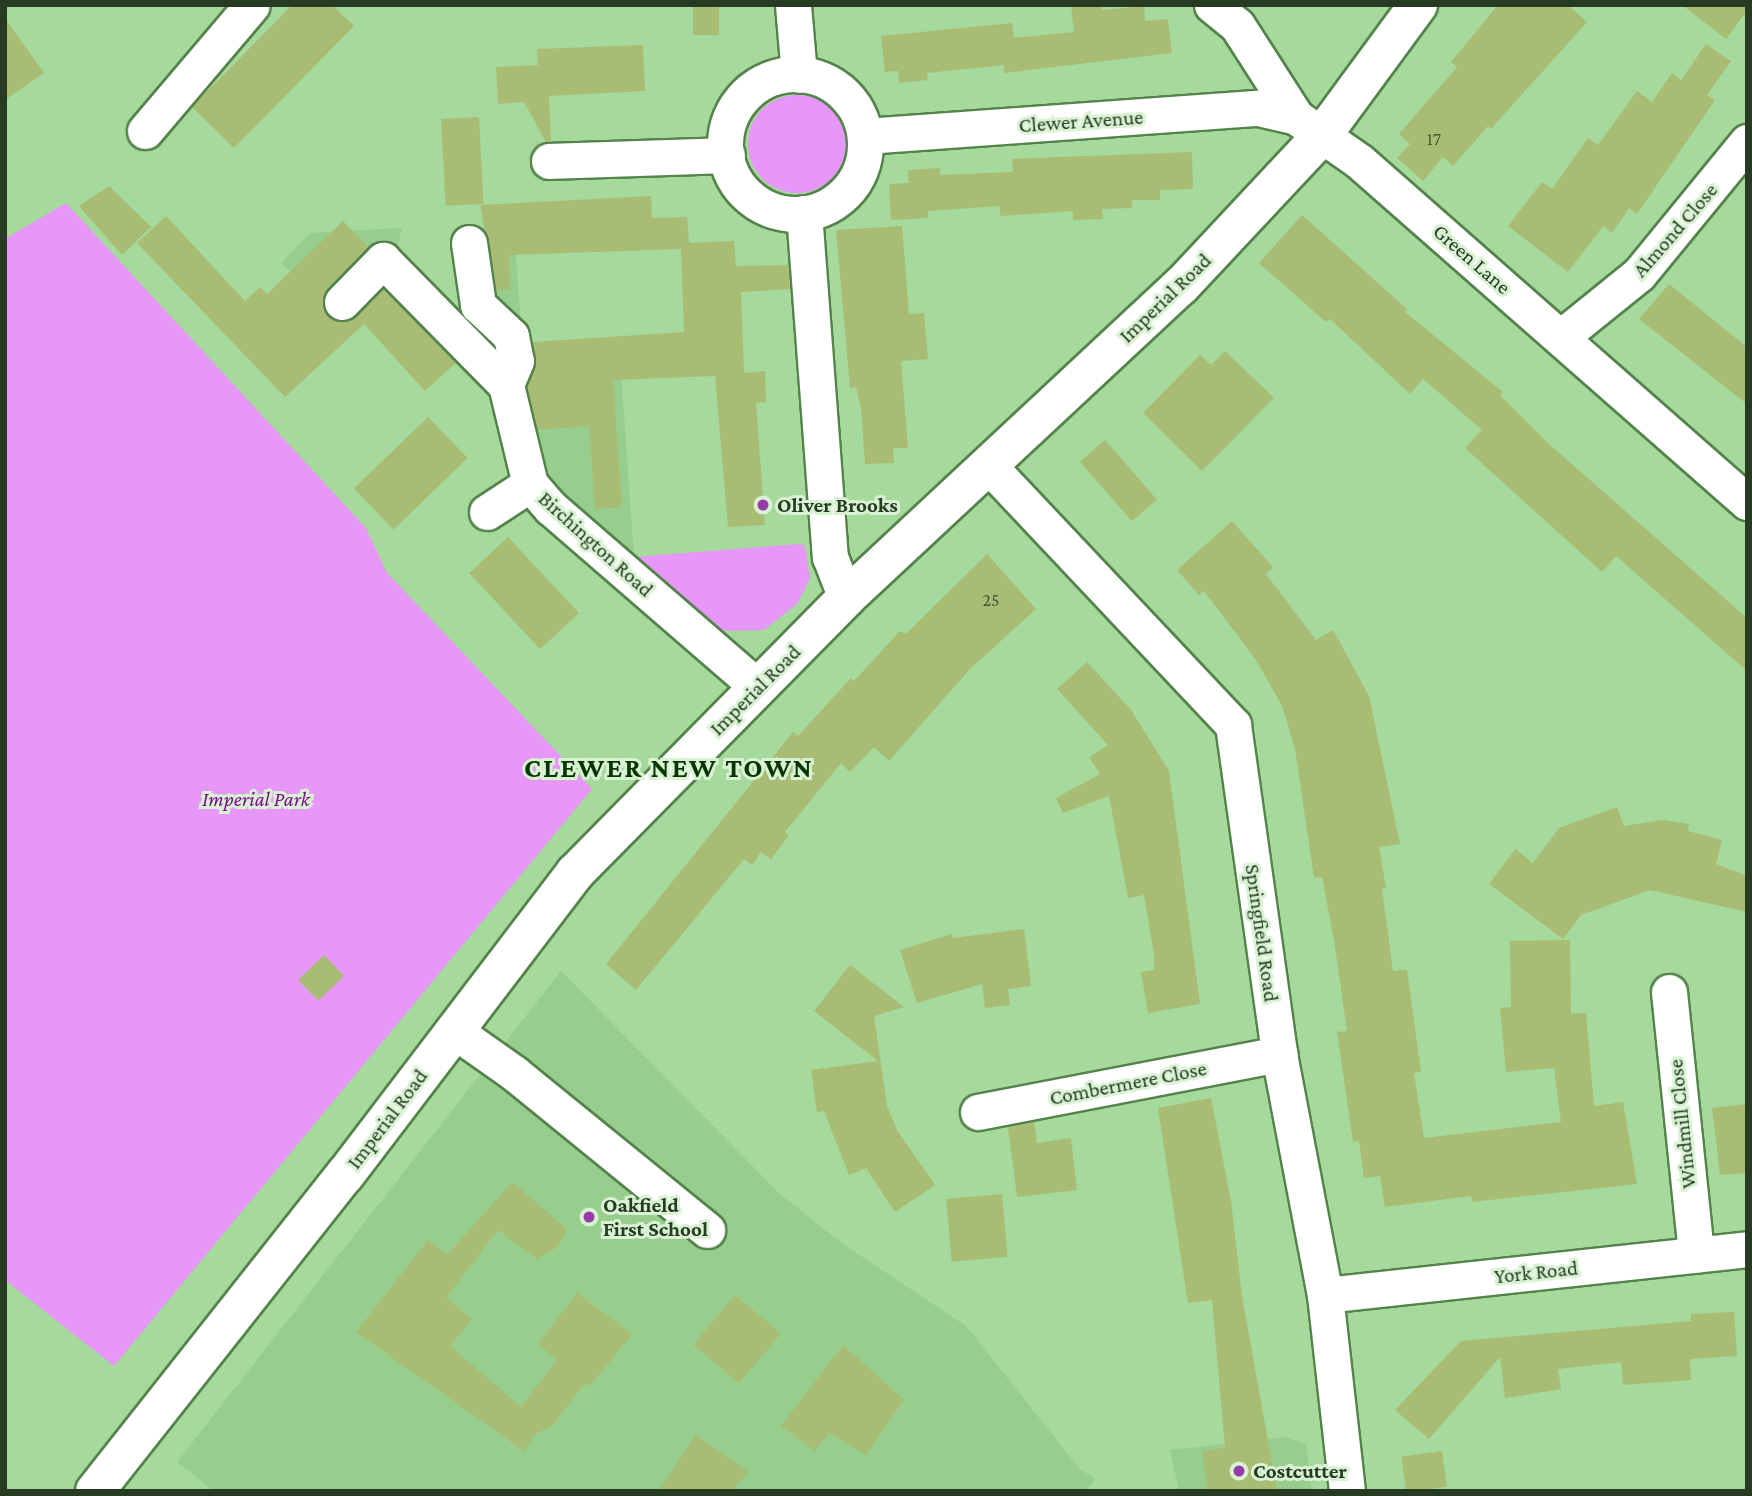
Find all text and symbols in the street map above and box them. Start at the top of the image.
street label: Clewer Avenue [1018,104,1144,138]
house number: 17 [1427,128,1441,150]
street label: Almond Close [1627,178,1723,282]
street label: Green Lane [1428,218,1516,300]
street label: Imperial Road [1114,248,1216,348]
street label: Birchington Road [533,486,659,602]
place label: Oliver Brooks [777,492,898,518]
marker: Oliver Brooks [755,497,771,513]
house number: 25 [982,589,1000,611]
street label: Imperial Road [704,639,806,741]
district label: CLEWER NEW TOWN [526,751,812,785]
park label: Imperial Park [202,786,310,812]
street label: Springfield Road [1240,863,1284,1003]
street label: Combermere Close [1047,1055,1209,1111]
street label: Windmill Close [1663,1058,1701,1190]
street label: Imperial Road [341,1064,433,1174]
place label: Oakfield First School [603,1192,708,1242]
marker: Oakfield First School [581,1209,597,1225]
street label: York Road [1493,1255,1579,1289]
place label: Costcutter [1253,1458,1347,1484]
marker: Costcutter [1231,1463,1247,1479]

